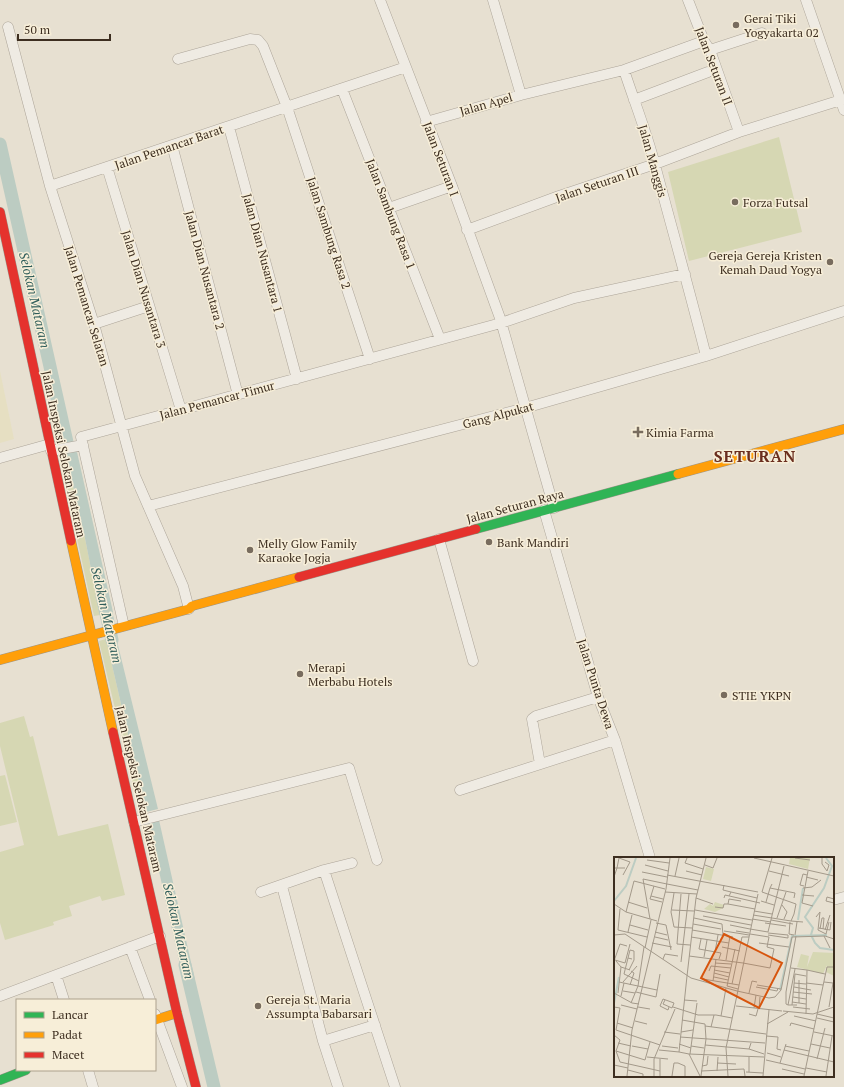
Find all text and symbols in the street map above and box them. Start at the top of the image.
place label: Gerai Tiki Yogyakarta 02 [744,11,819,40]
scale bar [18,16,110,42]
marker: Gerai Tiki Yogyakarta 02 [731,20,741,30]
text: 50 m [24,22,51,37]
street label: Jalan Seturan II [692,25,736,107]
street label: Jalan Apel [458,89,515,119]
street label: Jalan Seturan I [420,120,462,198]
street label: Jalan Pemancar Barat [113,121,226,173]
street label: Jalan Manggis [635,123,671,199]
street label: Jalan Sambung Rasa 1 [363,157,419,271]
street label: Jalan Seturan III [553,163,641,205]
street label: Jalan Sambung Rasa 2 [304,175,354,291]
street label: Jalan Dian Nusantara 1 [240,192,286,314]
place label: Forza Futsal [743,195,809,210]
marker: Forza Futsal [730,197,740,207]
street label: Jalan Dian Nusantara 2 [182,209,228,331]
street label: Jalan Dian Nusantara 3 [119,228,169,350]
street label: Jalan Pemancar Selatan [62,244,112,368]
place label: Gereja Gereja Kristen Kemah Daud Yogya [708,248,822,277]
water label: Selokan Mataram [15,250,55,350]
marker: Gereja Gereja Kristen Kemah Daud Yogya [825,257,835,267]
street label: Jalan Inspeksi Selokan Mataram [39,369,89,539]
street label: Jalan Pemancar Timur [158,377,276,423]
street label: Gang Alpukat [461,398,536,432]
place label: Kimia Farma [646,425,714,440]
marker: Kimia Farma [633,427,643,437]
district label: SETURAN [714,445,796,467]
street label: Jalan Seturan Raya [465,486,565,526]
place label: Bank Mandiri [497,535,569,550]
place label: Melly Glow Family Karaoke Jogja [258,536,358,565]
marker: Bank Mandiri [484,537,494,547]
marker: Melly Glow Family Karaoke Jogja [245,545,255,555]
water label: Selokan Mataram [87,565,127,665]
street label: Jalan Punta Dewa [574,637,618,731]
place label: Merapi Merbabu Hotels [308,660,393,689]
marker: Merapi Merbabu Hotels [295,669,305,679]
place label: STIE YKPN [732,688,792,703]
marker: STIE YKPN [719,690,729,700]
street label: Jalan Inspeksi Selokan Mataram [113,704,166,874]
inset map [614,857,834,1077]
water label: Selokan Mataram [159,881,199,981]
place label: Gereja St. Maria Assumpta Babarsari [266,992,372,1021]
legend [16,999,156,1071]
marker: Gereja St. Maria Assumpta Babarsari [253,1001,263,1011]
text: Lancar [52,1007,88,1022]
text: Padat [52,1027,83,1042]
text: Macet [52,1047,85,1062]

